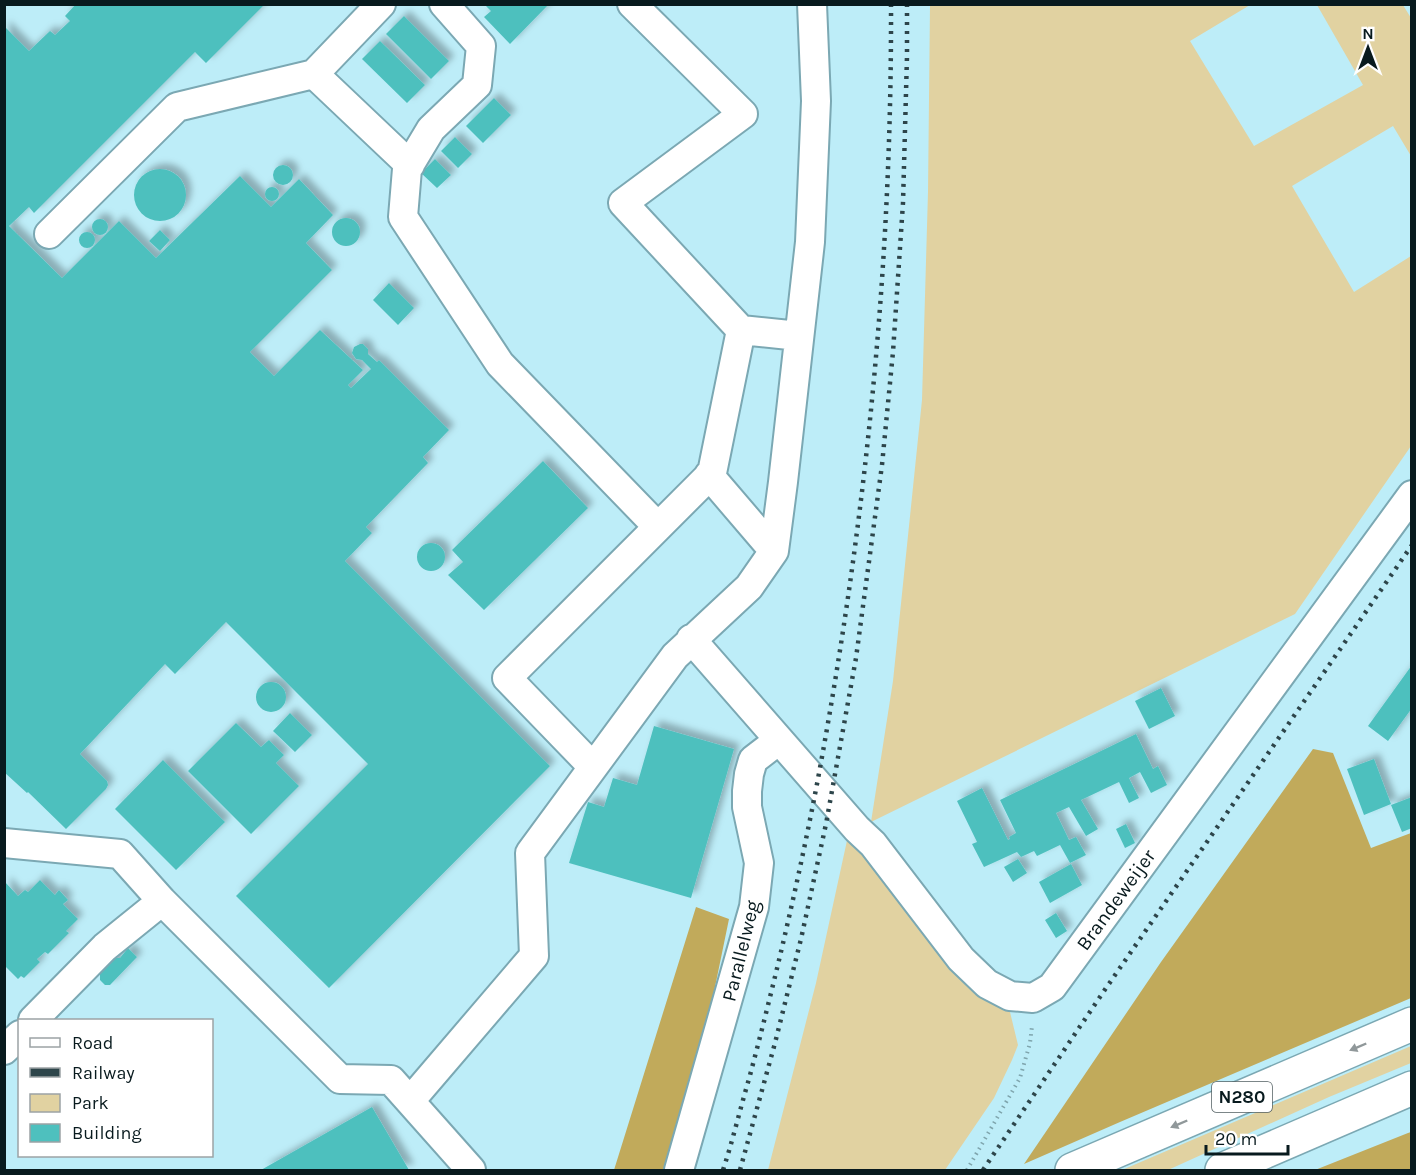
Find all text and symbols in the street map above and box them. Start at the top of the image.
north arrow [1338,18,1398,78]
text: N [1362,24,1374,43]
street label: Brandeweijer [1072,844,1161,955]
street label: Parallelweg [717,898,765,1004]
legend [18,1019,213,1157]
text: Road [72,1032,113,1054]
one-way arrow [1348,1042,1366,1052]
text: Railway [72,1062,135,1084]
road number: N280 [1212,1082,1272,1112]
text: Park [72,1092,109,1114]
scale bar [1206,1118,1288,1156]
one-way arrow [1170,1120,1188,1130]
text: Building [72,1122,142,1144]
text: 20 m [1215,1128,1257,1150]

